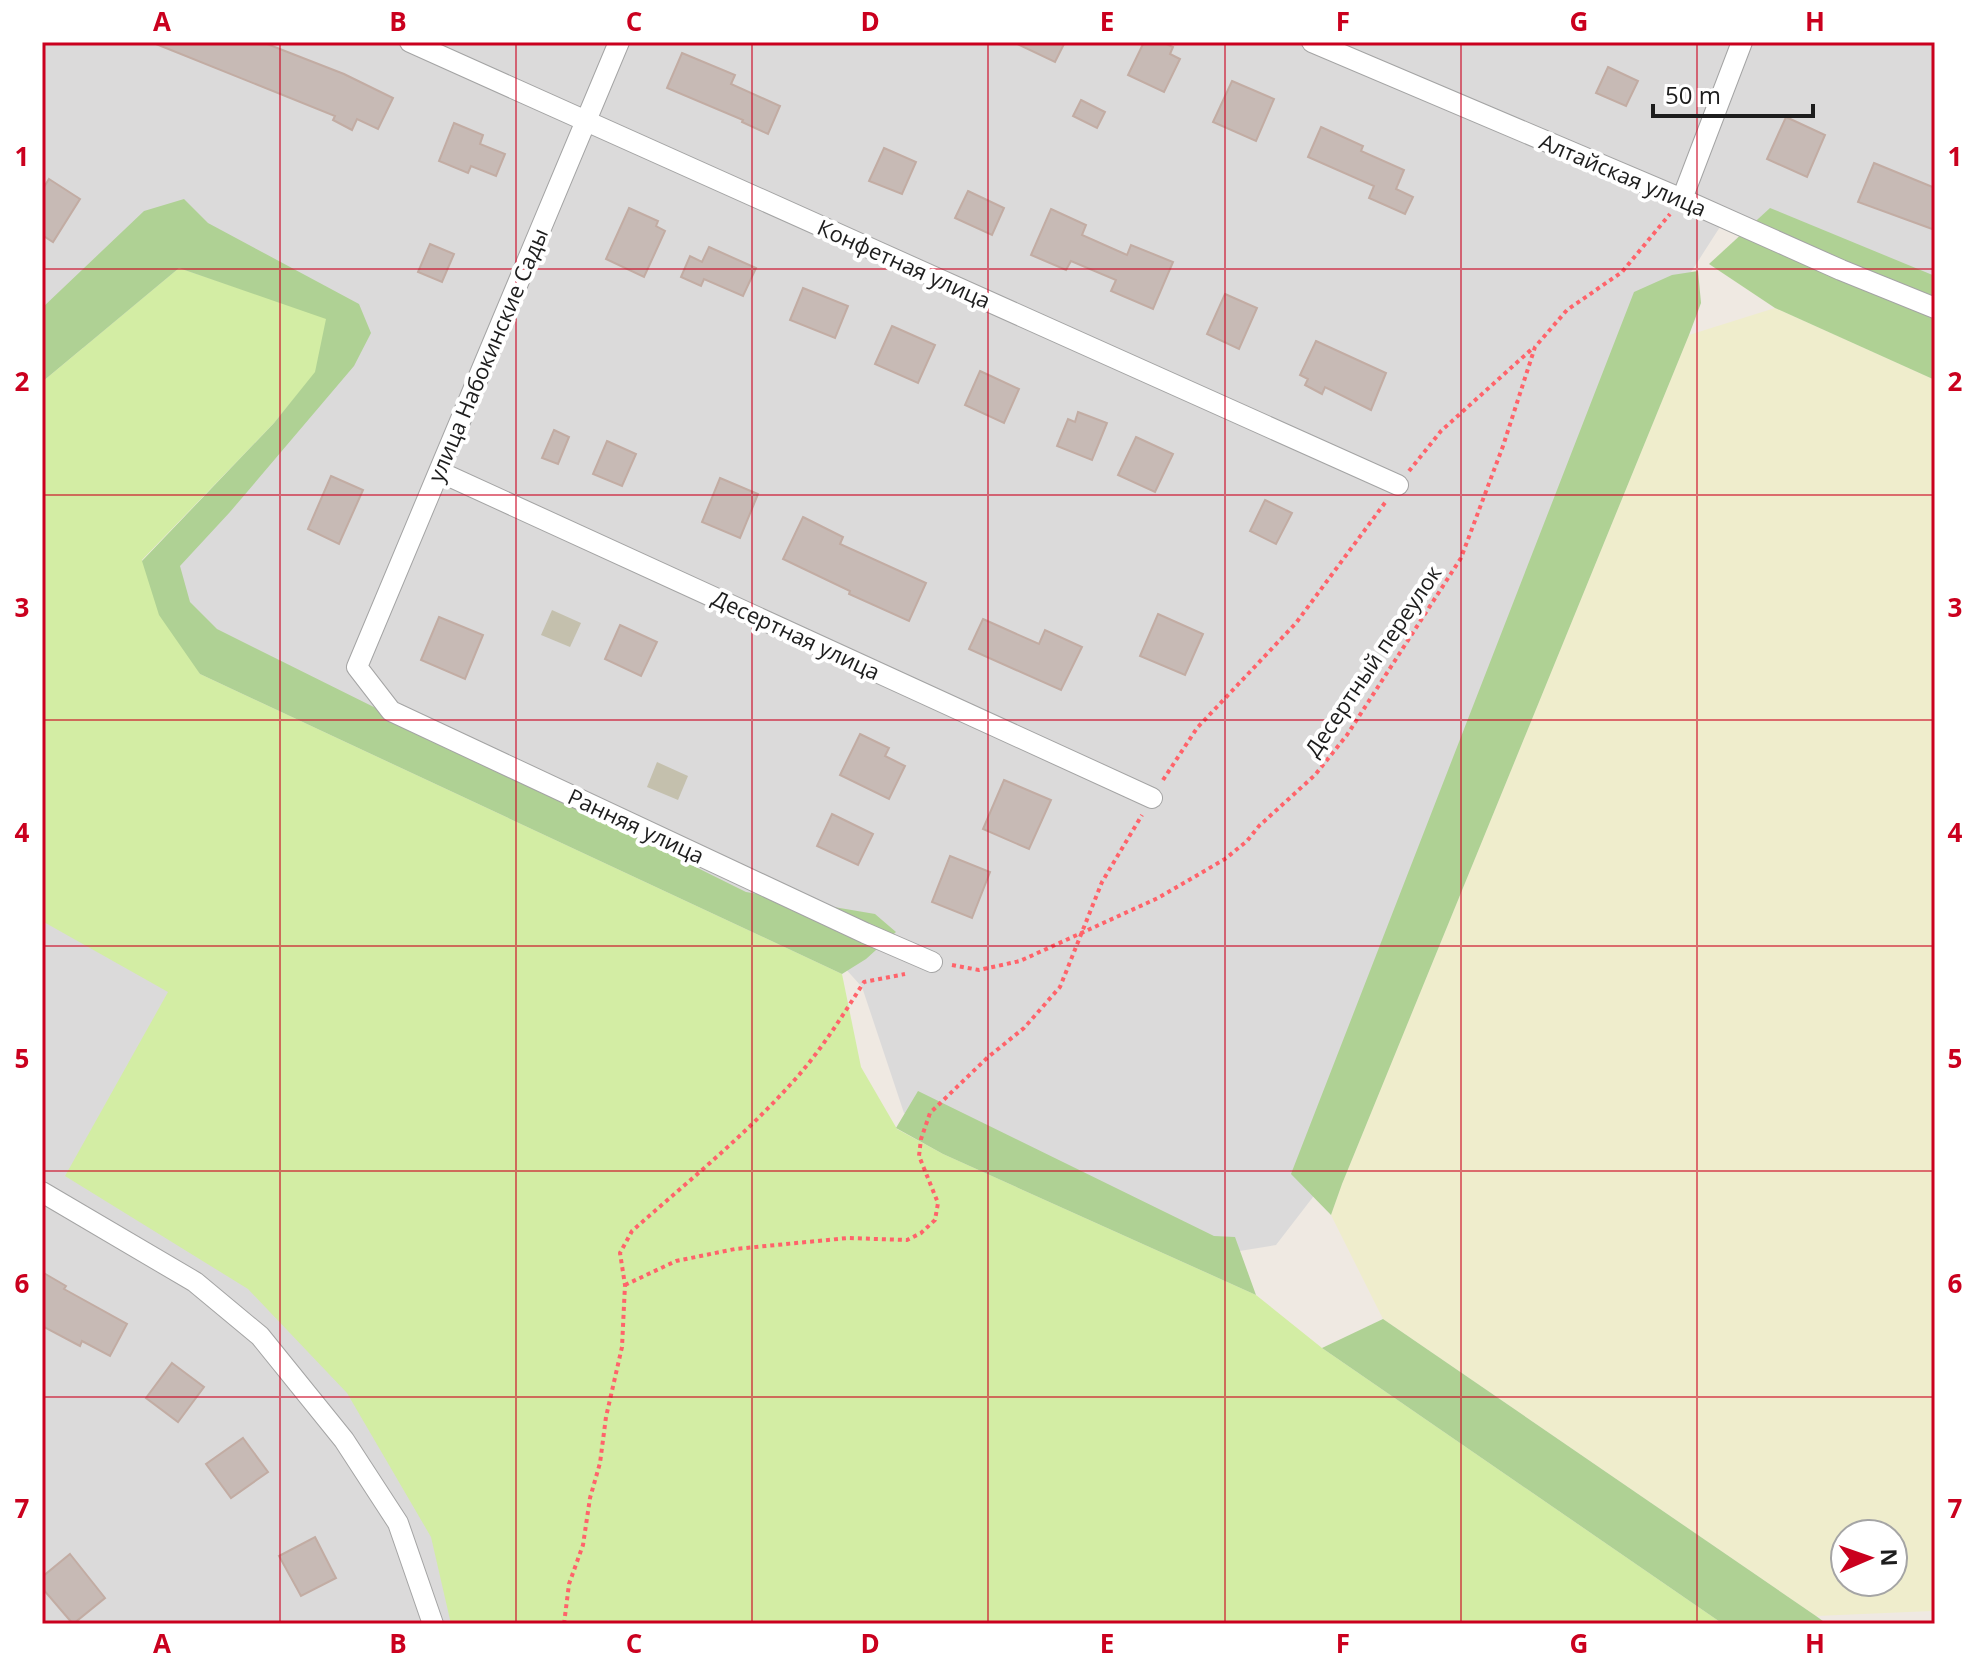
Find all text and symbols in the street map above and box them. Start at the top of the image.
text: A [153,3,171,39]
text: B [389,3,407,39]
text: C [626,3,642,39]
text: D [860,3,880,39]
text: E [1100,3,1114,39]
text: F [1336,3,1350,39]
text: G [1570,3,1588,39]
text: H [1805,3,1825,39]
scale bar [1653,68,1813,118]
text: 50 m [1665,78,1721,111]
street label: Алтайская улица [1535,125,1711,223]
text: 1 [15,138,29,174]
text: 1 [1948,138,1962,174]
street label: Конфетная улица [813,211,996,315]
street label: улица Набокинские Сады [420,223,554,486]
text: 2 [15,363,30,399]
text: 2 [1948,363,1963,399]
street label: Десертный переулок [1297,558,1448,762]
street label: Десертная улица [708,582,885,686]
text: 3 [15,589,29,625]
text: 3 [1948,589,1962,625]
street label: Ранняя улица [563,780,709,870]
text: 4 [15,814,30,850]
text: 4 [1948,814,1963,850]
text: 5 [15,1040,29,1076]
text: 5 [1948,1040,1962,1076]
text: 6 [15,1265,30,1301]
text: 6 [1948,1265,1963,1301]
text: 7 [15,1490,30,1526]
text: 7 [1948,1490,1963,1526]
north arrow [1829,1518,1909,1598]
text: N [1875,1548,1905,1567]
text: A [153,1625,171,1661]
text: B [389,1625,407,1661]
text: C [626,1625,642,1661]
text: D [860,1625,880,1661]
text: E [1100,1625,1114,1661]
text: F [1336,1625,1350,1661]
text: G [1570,1625,1588,1661]
text: H [1805,1625,1825,1661]

